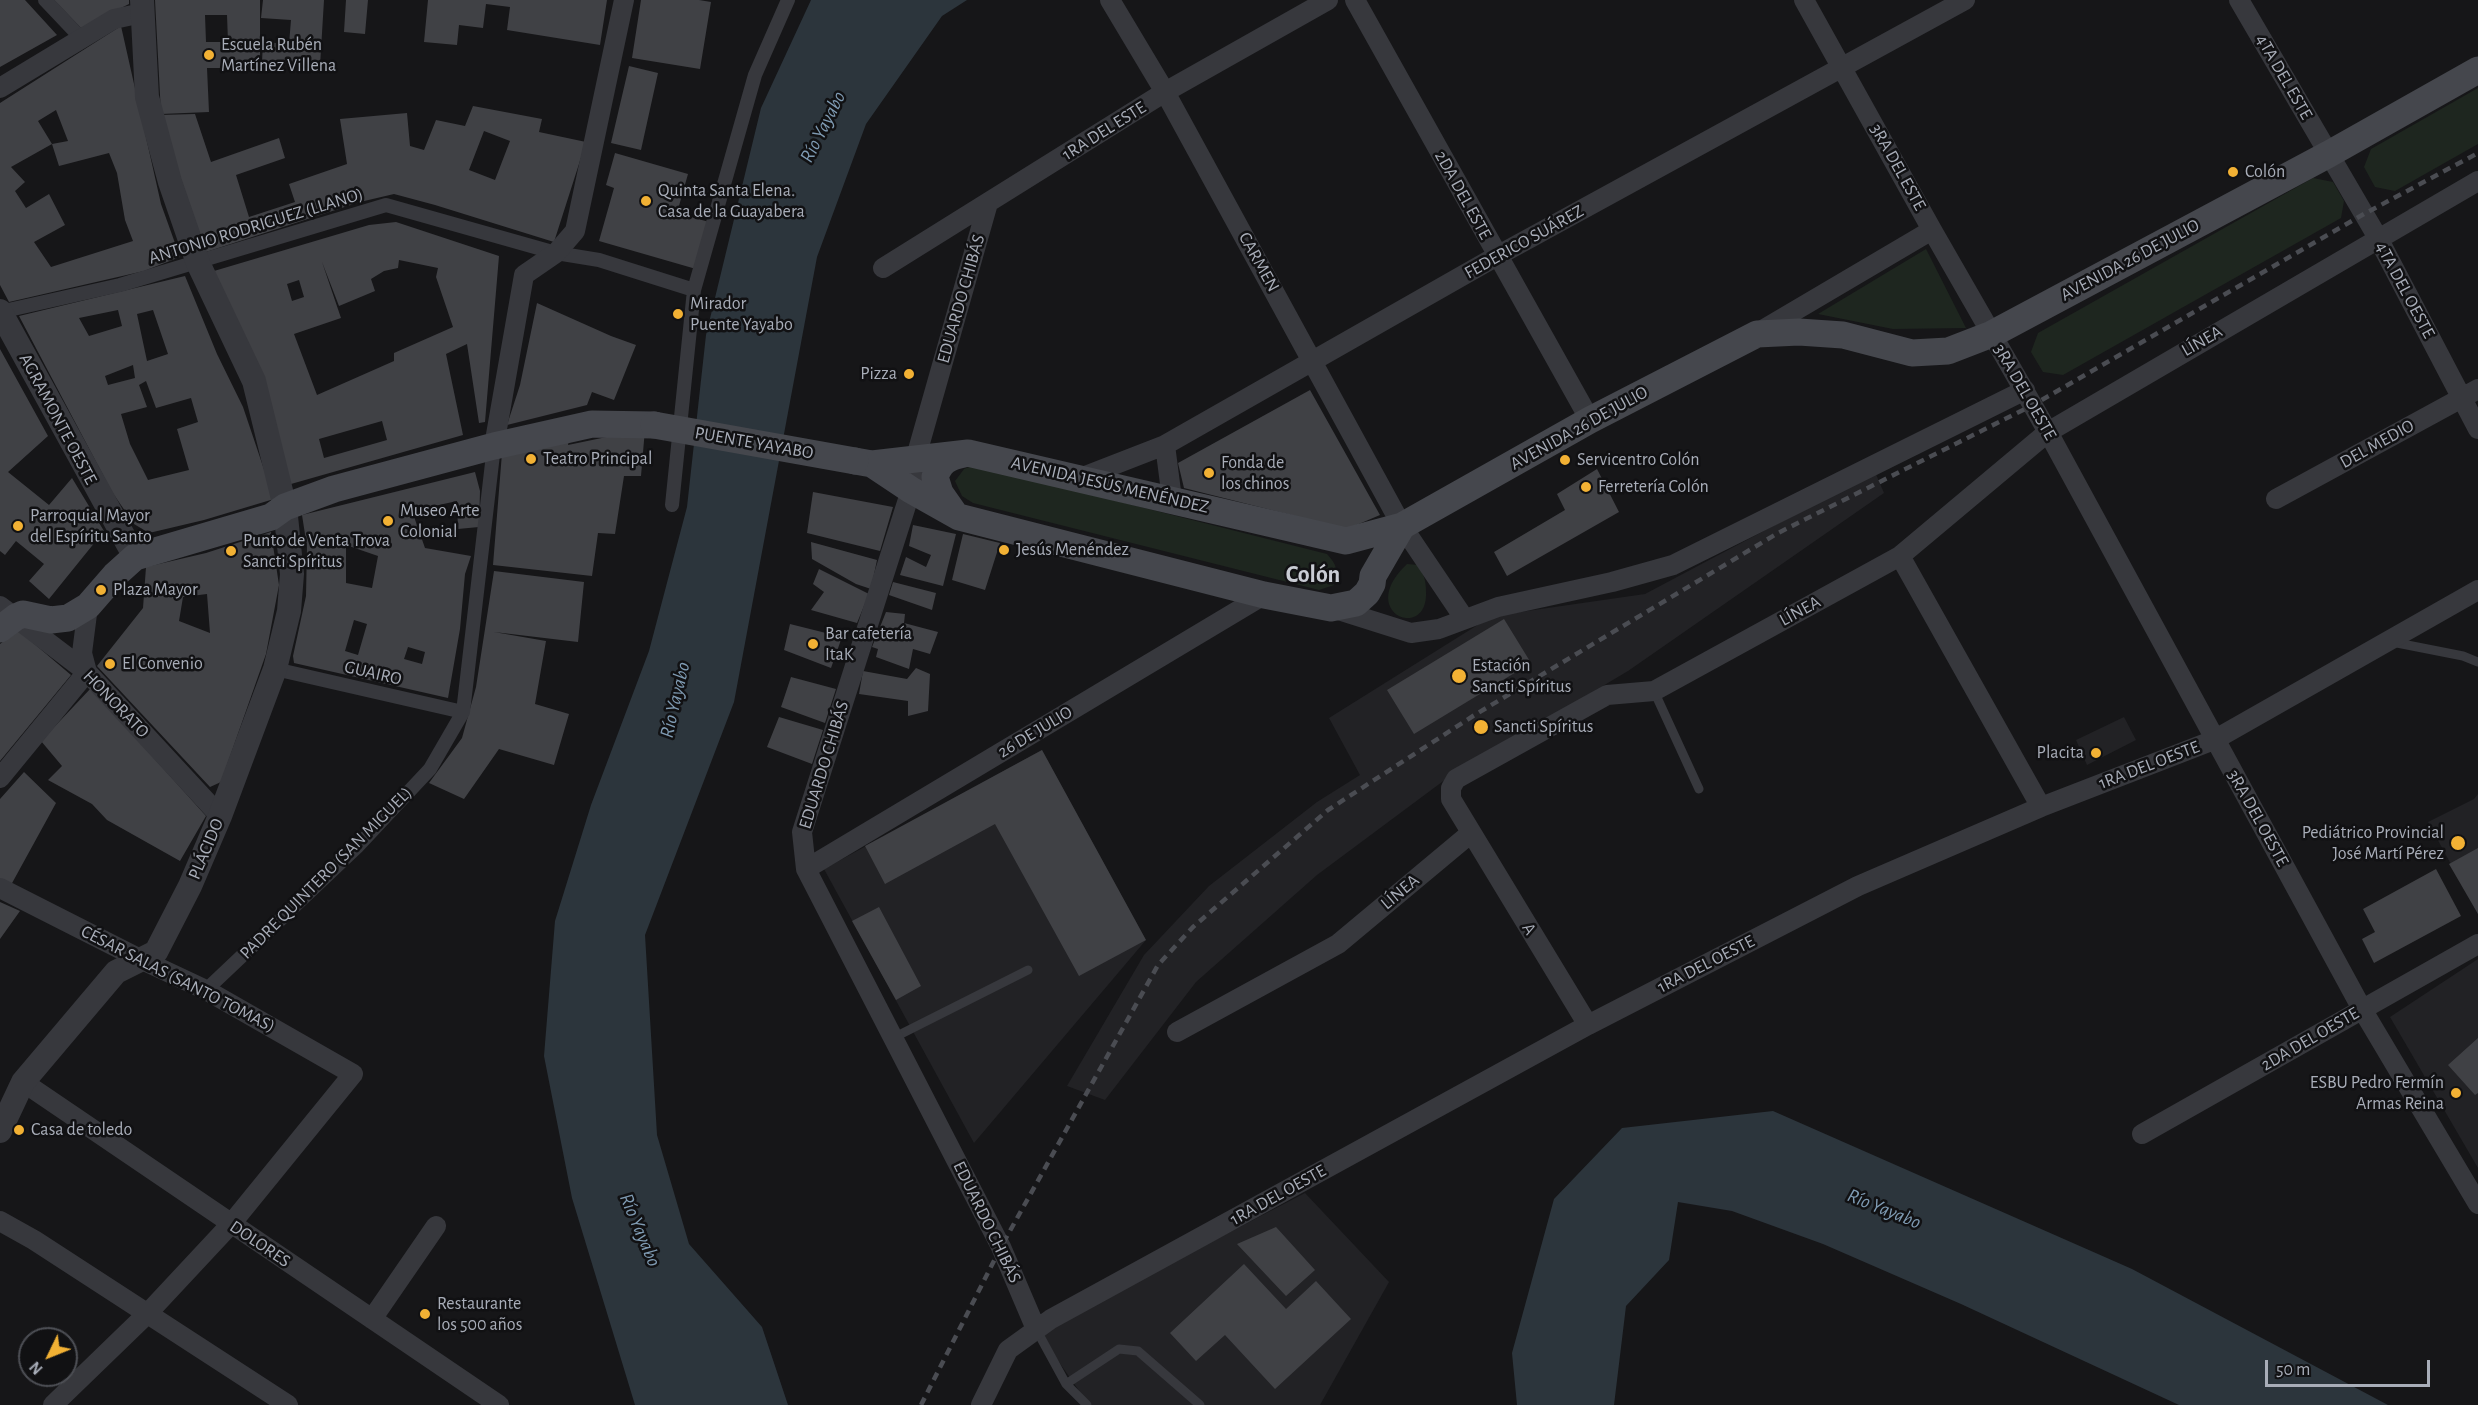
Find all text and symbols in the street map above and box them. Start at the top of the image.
street label: 4TA DEL ESTE [2251,30,2317,124]
place label: Escuela Rubén Martínez Villena [221,34,336,76]
marker: Escuela Rubén Martínez Villena [202,48,216,62]
water label: Río Yayabo [795,87,851,167]
street label: 1RA DEL ESTE [1058,97,1150,165]
street label: 3RA DEL ESTE [1865,120,1931,214]
street label: 2DA DEL ESTE [1430,147,1496,243]
place label: Colón [2245,161,2285,183]
marker: Colón [2226,165,2240,179]
place label: Quinta Santa Elena. Casa de la Guayabera [658,180,805,222]
street label: ANTONIO RODRIGUEZ (LLANO) [146,183,366,269]
marker: Quinta Santa Elena. Casa de la Guayabera [639,194,653,208]
street label: FEDERICO SUÁREZ [1461,200,1587,284]
street label: AVENIDA 26 DE JULIO [2057,214,2203,306]
street label: CARMEN [1234,228,1284,296]
street label: EDUARDO CHIBÁS [932,232,990,366]
street label: 4TA DEL OESTE [2370,238,2440,342]
place label: Mirador Puente Yayabo [690,293,793,336]
marker: Mirador Puente Yayabo [671,307,685,321]
street label: LÍNEA [2178,321,2226,361]
street label: 3RA DEL OESTE [1989,340,2061,444]
street label: AGRAMONTE OESTE [14,350,102,488]
place label: Pizza [860,363,897,385]
marker: Pizza [902,367,916,381]
street label: AVENIDA 26 DE JULIO [1506,381,1652,475]
street label: DEL MEDIO [2336,415,2418,473]
street label: PUENTE YAYABO [693,422,815,464]
place label: Teatro Principal [543,448,652,470]
place label: Servicentro Colón [1577,449,1700,471]
marker: Teatro Principal [524,452,538,466]
street label: AVENIDA JESÚS MENÉNDEZ [1009,452,1211,518]
place label: Fonda de los chinos [1221,452,1289,494]
marker: Servicentro Colón [1558,453,1572,467]
marker: Fonda de los chinos [1202,466,1216,480]
place label: Ferretería Colón [1598,476,1709,498]
marker: Ferretería Colón [1579,480,1593,494]
place label: Museo Arte Colonial [400,500,480,542]
place label: Parroquial Mayor del Espíritu Santo [30,505,152,548]
marker: Museo Arte Colonial [381,514,395,528]
marker: Parroquial Mayor del Espíritu Santo [11,519,25,533]
place label: Punto de Venta Trova Sancti Spíritus [243,530,390,572]
place label: Jesús Menéndez [1016,539,1129,561]
marker: Jesús Menéndez [997,543,1011,557]
marker: Punto de Venta Trova Sancti Spíritus [224,544,238,558]
district label: Colón [1286,561,1340,589]
place label: Plaza Mayor [113,579,198,601]
marker: Plaza Mayor [94,583,108,597]
street label: LÍNEA [1776,591,1824,631]
place label: Bar cafetería ItaK [825,623,912,666]
marker: Bar cafetería ItaK [806,637,820,651]
place label: El Convenio [122,653,203,675]
place label: Estación Sancti Spíritus [1472,655,1571,698]
street label: GUAIRO [342,656,404,690]
marker: El Convenio [103,657,117,671]
water label: Río Yayabo [655,660,695,740]
street label: HONORATO [78,666,154,742]
marker: Estación Sancti Spíritus [1450,667,1468,685]
street label: EDUARDO CHIBÁS [794,698,854,832]
street label: 26 DE JULIO [994,701,1076,763]
place label: Sancti Spíritus [1494,716,1593,738]
marker: Sancti Spíritus [1472,718,1490,736]
street label: 1RA DEL OESTE [2096,736,2202,794]
place label: Placita [2037,742,2084,764]
marker: Placita [2089,746,2103,760]
street label: 3RA DEL OESTE [2223,766,2293,870]
street label: PADRE QUINTERO (SAN MIGUEL) [235,782,417,964]
street label: PLÁCIDO [184,815,228,883]
place label: Pediátrico Provincial José Martí Pérez [2302,822,2444,864]
marker: Pediátrico Provincial José Martí Pérez [2449,834,2467,852]
street label: LÍNEA [1376,870,1424,914]
street label: A [1517,919,1541,939]
street label: CÉSAR SALAS (SANTO TOMAS) [77,921,279,1037]
street label: 1RA DEL OESTE [1654,930,1758,998]
street label: 2DA DEL OESTE [2257,1002,2363,1076]
place label: ESBU Pedro Fermín Armas Reina [2310,1072,2444,1114]
marker: ESBU Pedro Fermín Armas Reina [2449,1086,2463,1100]
place label: Casa de toledo [31,1119,132,1141]
marker: Casa de toledo [12,1123,26,1137]
street label: EDUARDO CHIBÁS [948,1158,1026,1286]
street label: 1RA DEL OESTE [1226,1160,1330,1230]
water label: Río Yayabo [1844,1183,1924,1235]
water label: Río Yayabo [614,1190,666,1270]
street label: DOLORES [226,1216,294,1272]
place label: Restaurante los 500 años [437,1293,522,1336]
marker: Restaurante los 500 años [418,1307,432,1321]
north arrow [18,1327,78,1387]
scale bar [2268,1348,2433,1386]
text: N [27,1358,46,1377]
text: 50 m [2276,1361,2310,1379]

